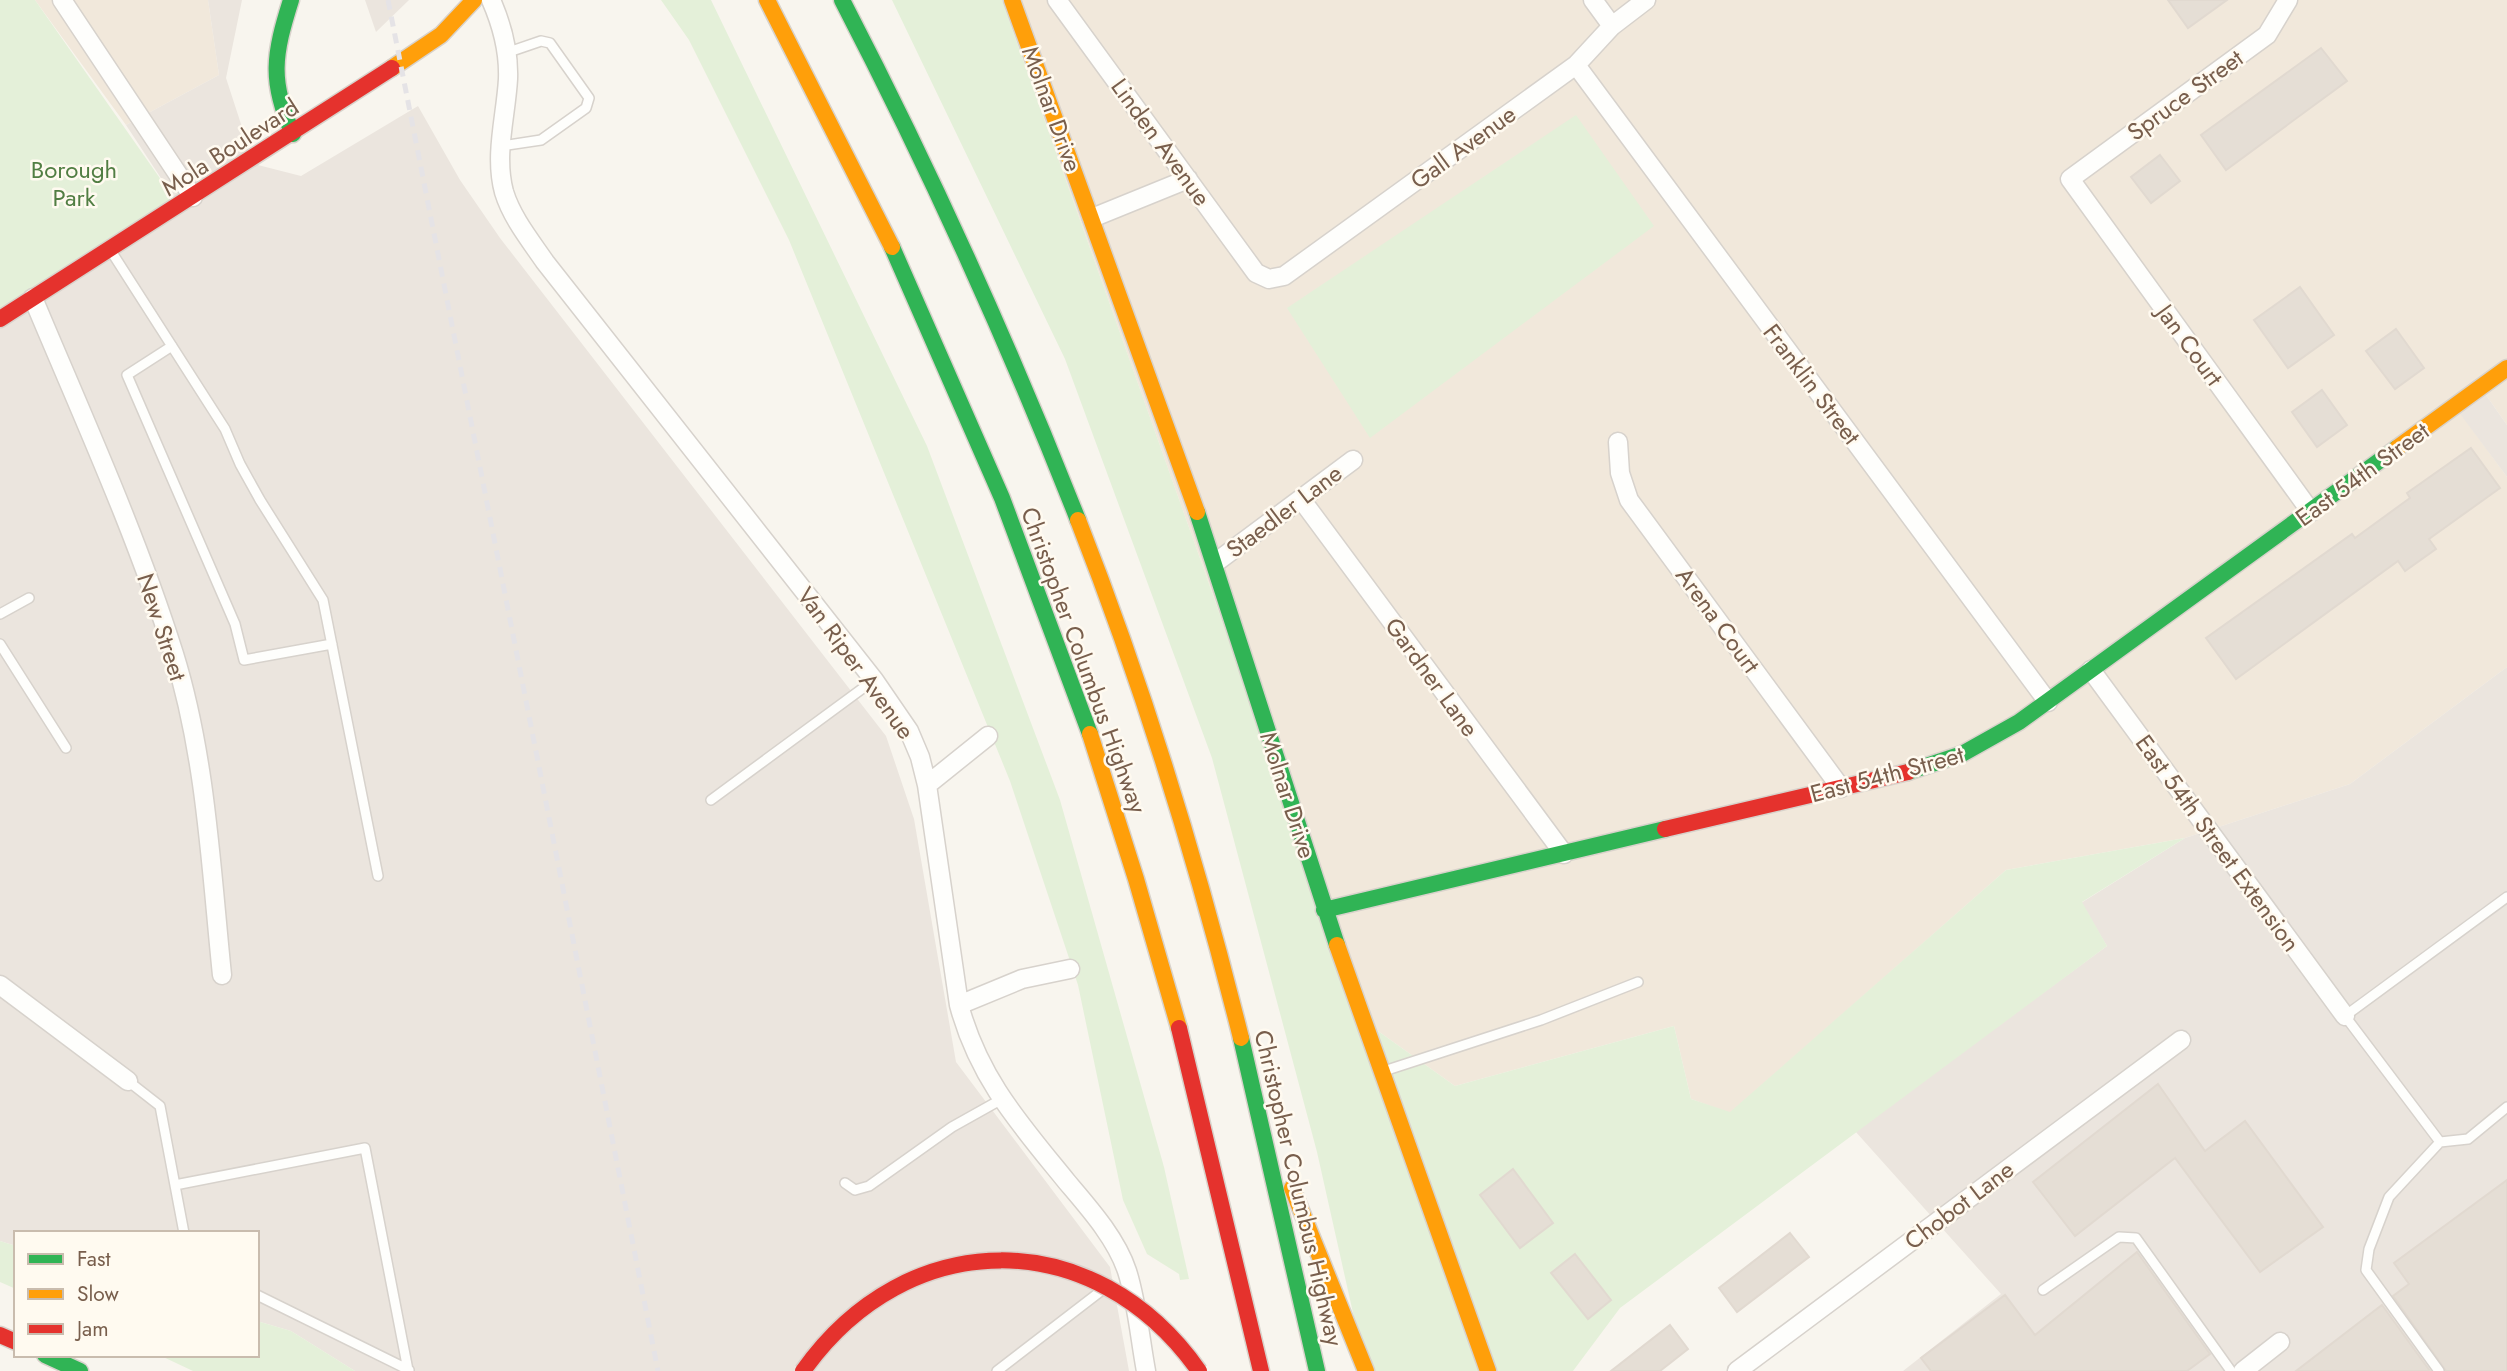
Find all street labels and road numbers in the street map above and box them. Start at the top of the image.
street label: Molnar Drive [1013,41,1091,177]
street label: Spruce Street [2120,41,2250,149]
street label: Linden Avenue [1103,71,1219,213]
street label: Mola Boulevard [154,89,306,205]
street label: Gall Avenue [1403,97,1523,197]
street label: Jan Court [2147,295,2232,393]
street label: Franklin Street [1755,316,1869,452]
street label: East 54th Street [2288,413,2436,535]
street label: Staedler Lane [1219,456,1349,566]
street label: Christopher Columbus Highway [1012,502,1156,818]
street label: Arena Court [1668,560,1769,680]
street label: New Street [128,569,196,686]
street label: Van Riper Avenue [789,580,923,746]
street label: Gardner Lane [1377,610,1487,744]
street label: Molnar Drive [1251,727,1325,863]
street label: East 54th Street Extension [2127,727,2309,959]
street label: East 54th Street [1806,737,1968,811]
street label: Christopher Columbus Highway [1246,1026,1353,1350]
street label: Chobot Lane [1897,1152,2021,1258]

